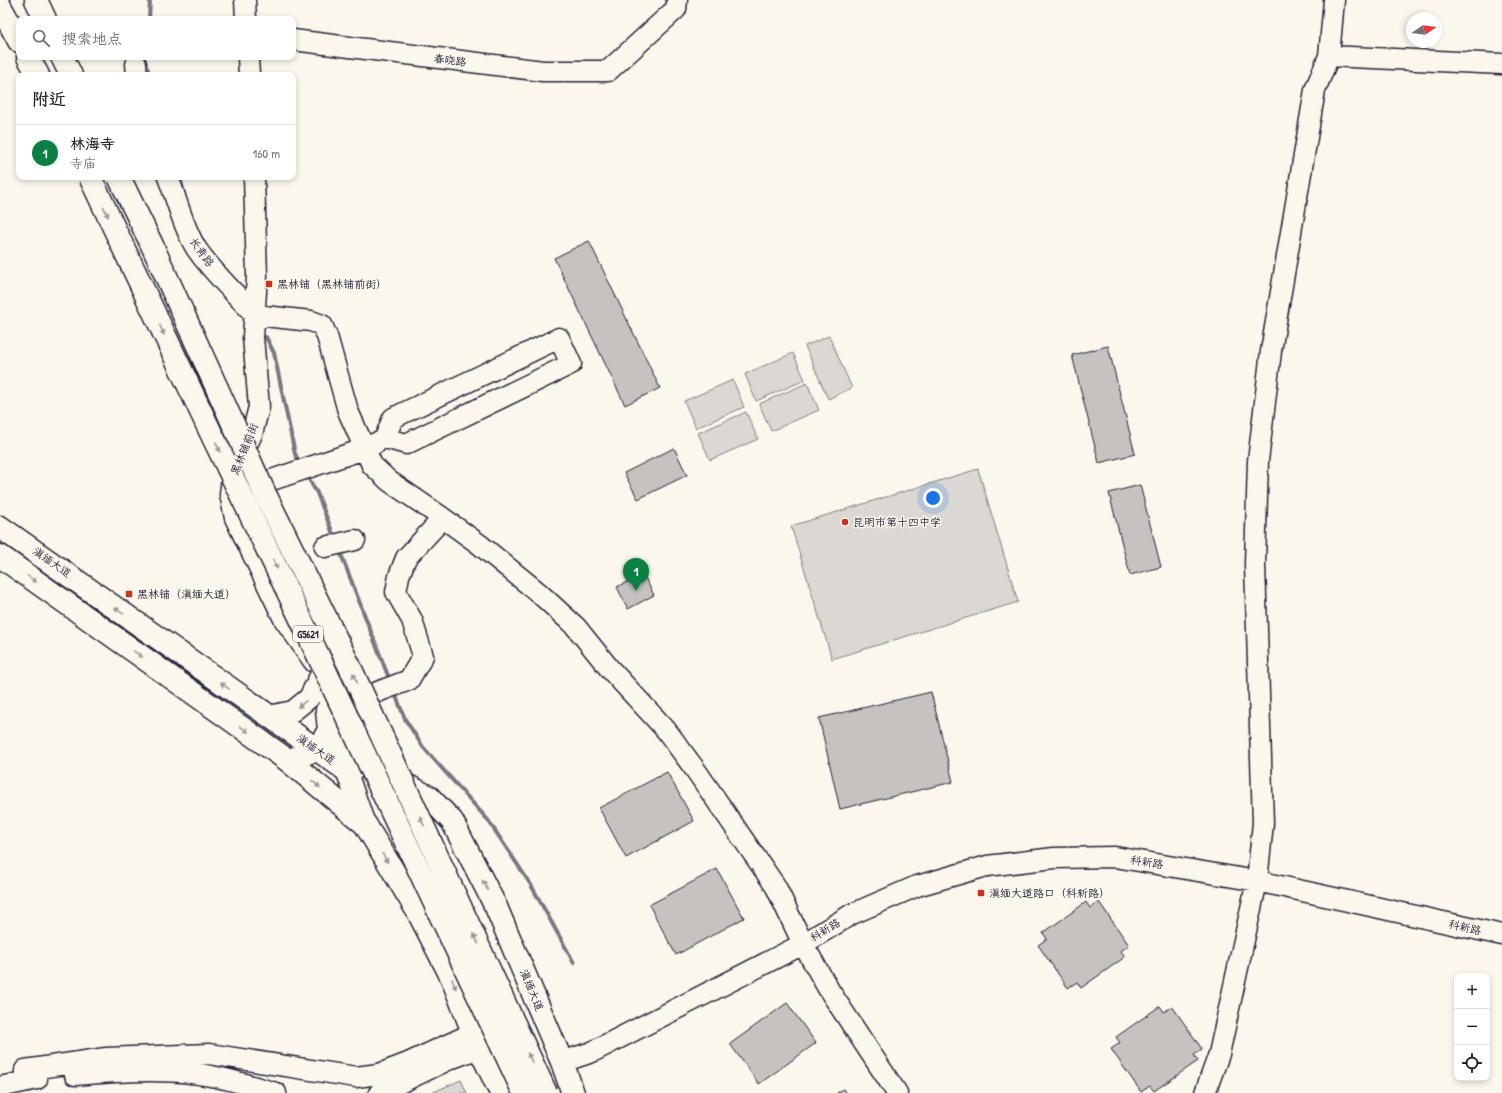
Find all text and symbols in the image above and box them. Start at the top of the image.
north arrow [1406,12,1442,48]
search box [16,16,296,60]
icon: search [30,27,52,49]
text: 搜索地点 [62,28,122,49]
street label: 春晓路 [433,51,467,69]
text: 附近 [32,87,66,110]
text: 林海寺 [70,133,115,154]
text: 1 [43,144,47,162]
text: 160 m [252,144,280,162]
text: 寺庙 [70,154,96,172]
one-way arrow [103,207,109,218]
street label: 长青路 [187,234,217,270]
place label: 黑林铺（黑林铺前街） [277,277,387,291]
marker: 黑林铺（黑林铺前街） [264,279,274,289]
one-way arrow [159,324,165,335]
street label: 黑林铺前街 [227,420,261,477]
one-way arrow [215,441,221,453]
your location [923,488,943,508]
place label: 昆明市第十四中学 [853,515,941,529]
marker: 昆明市第十四中学 [840,517,850,527]
street label: 滇缅大道 [30,544,74,580]
one-way arrow [272,558,278,570]
pin: 1 [623,558,649,591]
one-way arrow [27,575,37,583]
place label: 黑林铺（滇缅大道） [137,587,236,601]
marker: 黑林铺（滇缅大道） [124,589,134,599]
one-way arrow [114,606,125,615]
road number: G5621 [293,626,323,642]
one-way arrow [132,650,143,658]
one-way arrow [352,672,358,684]
one-way arrow [220,682,231,690]
one-way arrow [297,700,307,708]
one-way arrow [239,725,249,733]
street label: 滇缅大道 [294,731,338,767]
one-way arrow [311,779,322,788]
one-way arrow [419,816,425,827]
one-way arrow [381,853,389,863]
street label: 科新路 [1130,853,1164,871]
one-way arrow [482,880,488,891]
place label: 滇缅大道路口（科新路） [989,886,1110,900]
marker: 滇缅大道路口（科新路） [976,888,986,898]
street label: 科新路 [807,916,843,944]
street label: 科新路 [1447,916,1483,938]
one-way arrow [473,934,479,945]
street label: 滇缅大道 [517,967,547,1013]
map controls [1454,973,1490,1081]
button: + [1454,973,1490,1009]
one-way arrow [451,978,457,989]
button: − [1454,1009,1490,1045]
button: locate [1454,1045,1490,1081]
one-way arrow [527,1052,533,1063]

